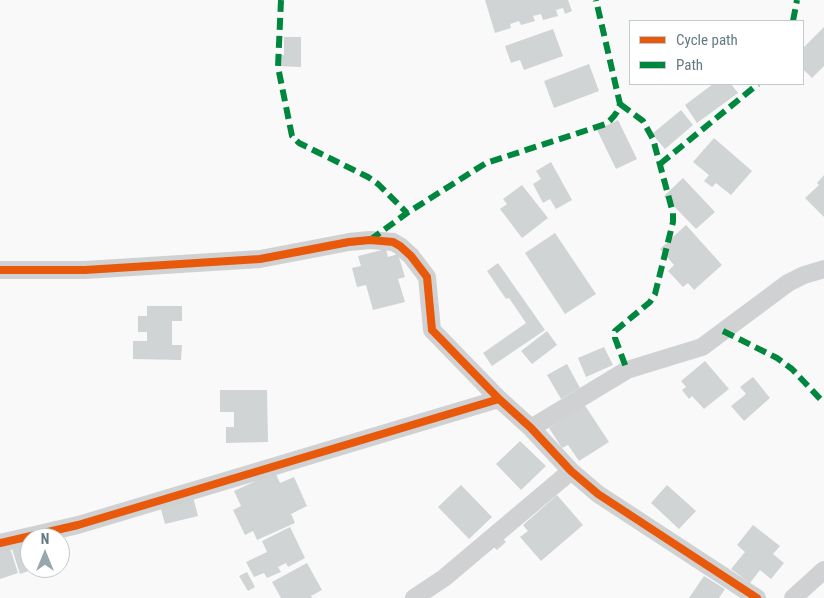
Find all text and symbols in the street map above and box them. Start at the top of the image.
legend [629,20,804,85]
text: Cycle path [676,31,738,49]
text: Path [676,56,703,74]
north arrow [20,528,70,578]
text: N [41,531,49,547]

